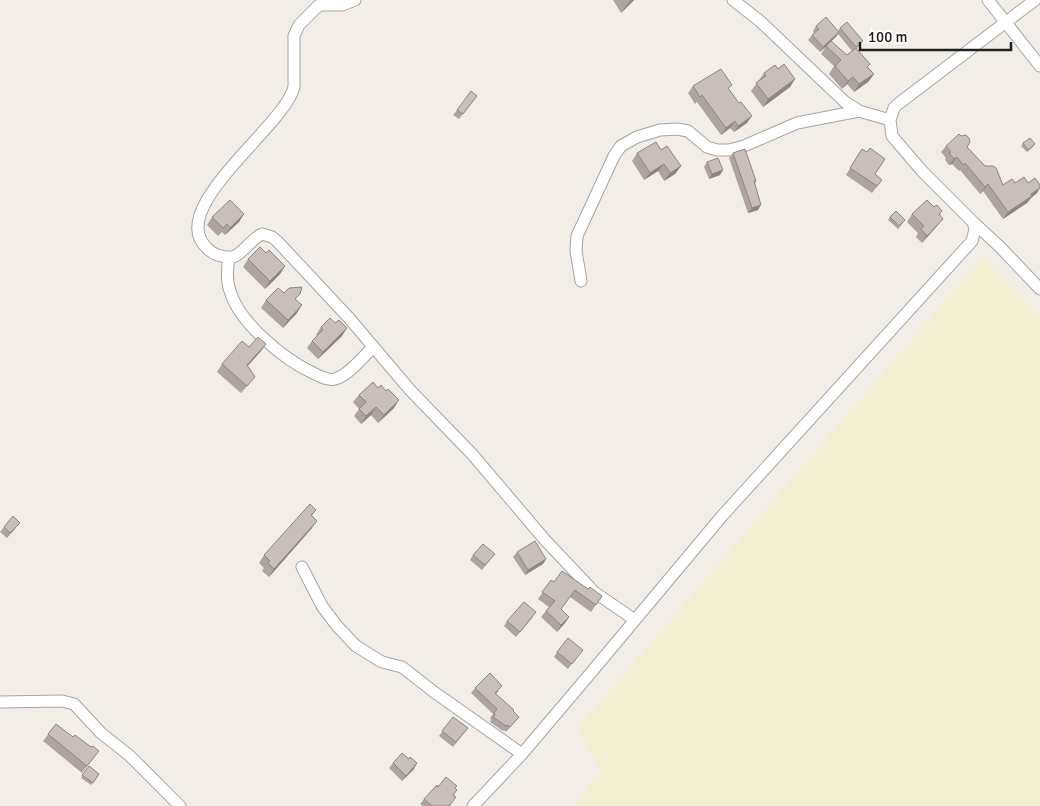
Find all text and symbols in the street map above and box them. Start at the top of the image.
scale bar [860,20,1011,52]
text: 100 m [868,28,908,46]

